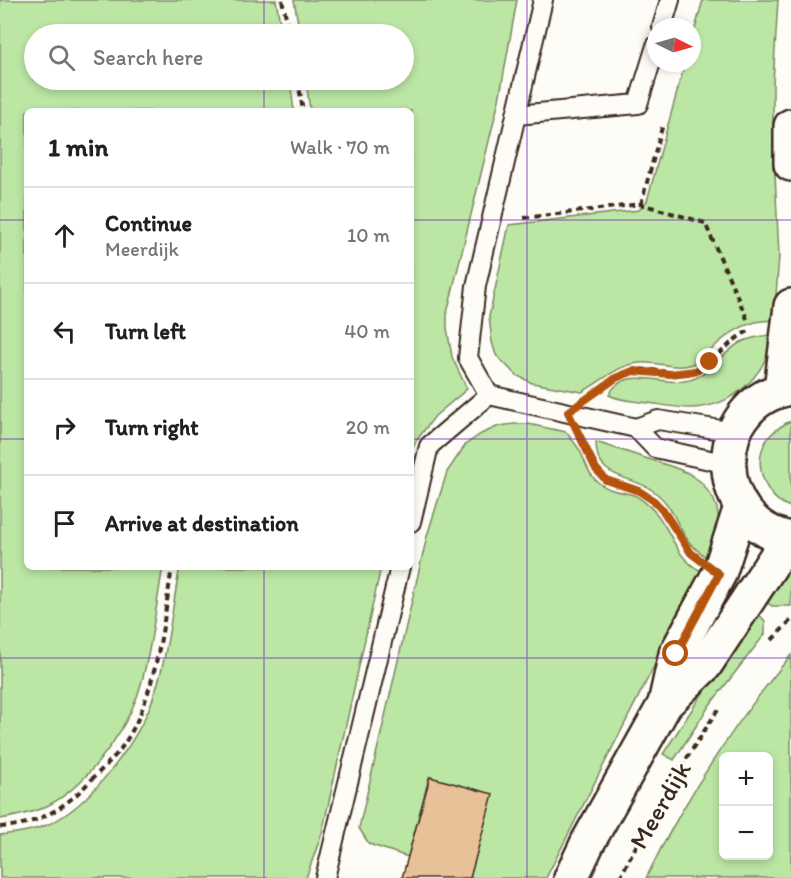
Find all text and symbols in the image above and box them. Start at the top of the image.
north arrow [647,18,701,72]
search box [24,24,414,90]
icon: search [45,41,78,74]
text: Search here [93,44,203,71]
text: 1 min [48,131,108,163]
text: Walk · 70 m [290,135,390,159]
text: Continue [105,210,192,237]
icon: ahead [48,219,81,252]
text: 10 m [347,223,390,247]
text: Meerdijk [105,237,179,261]
icon: left [48,315,81,348]
text: Turn left [105,318,186,345]
text: 40 m [344,319,390,343]
route end [696,348,722,374]
icon: right [48,411,81,444]
text: Turn right [105,414,199,441]
text: 20 m [346,415,390,439]
icon: arrive [48,507,81,540]
text: Arrive at destination [105,510,299,537]
route start [662,640,688,666]
map controls [719,752,773,860]
button: + [719,752,773,806]
street label: Meerdijk [622,755,698,855]
button: − [719,806,773,860]

